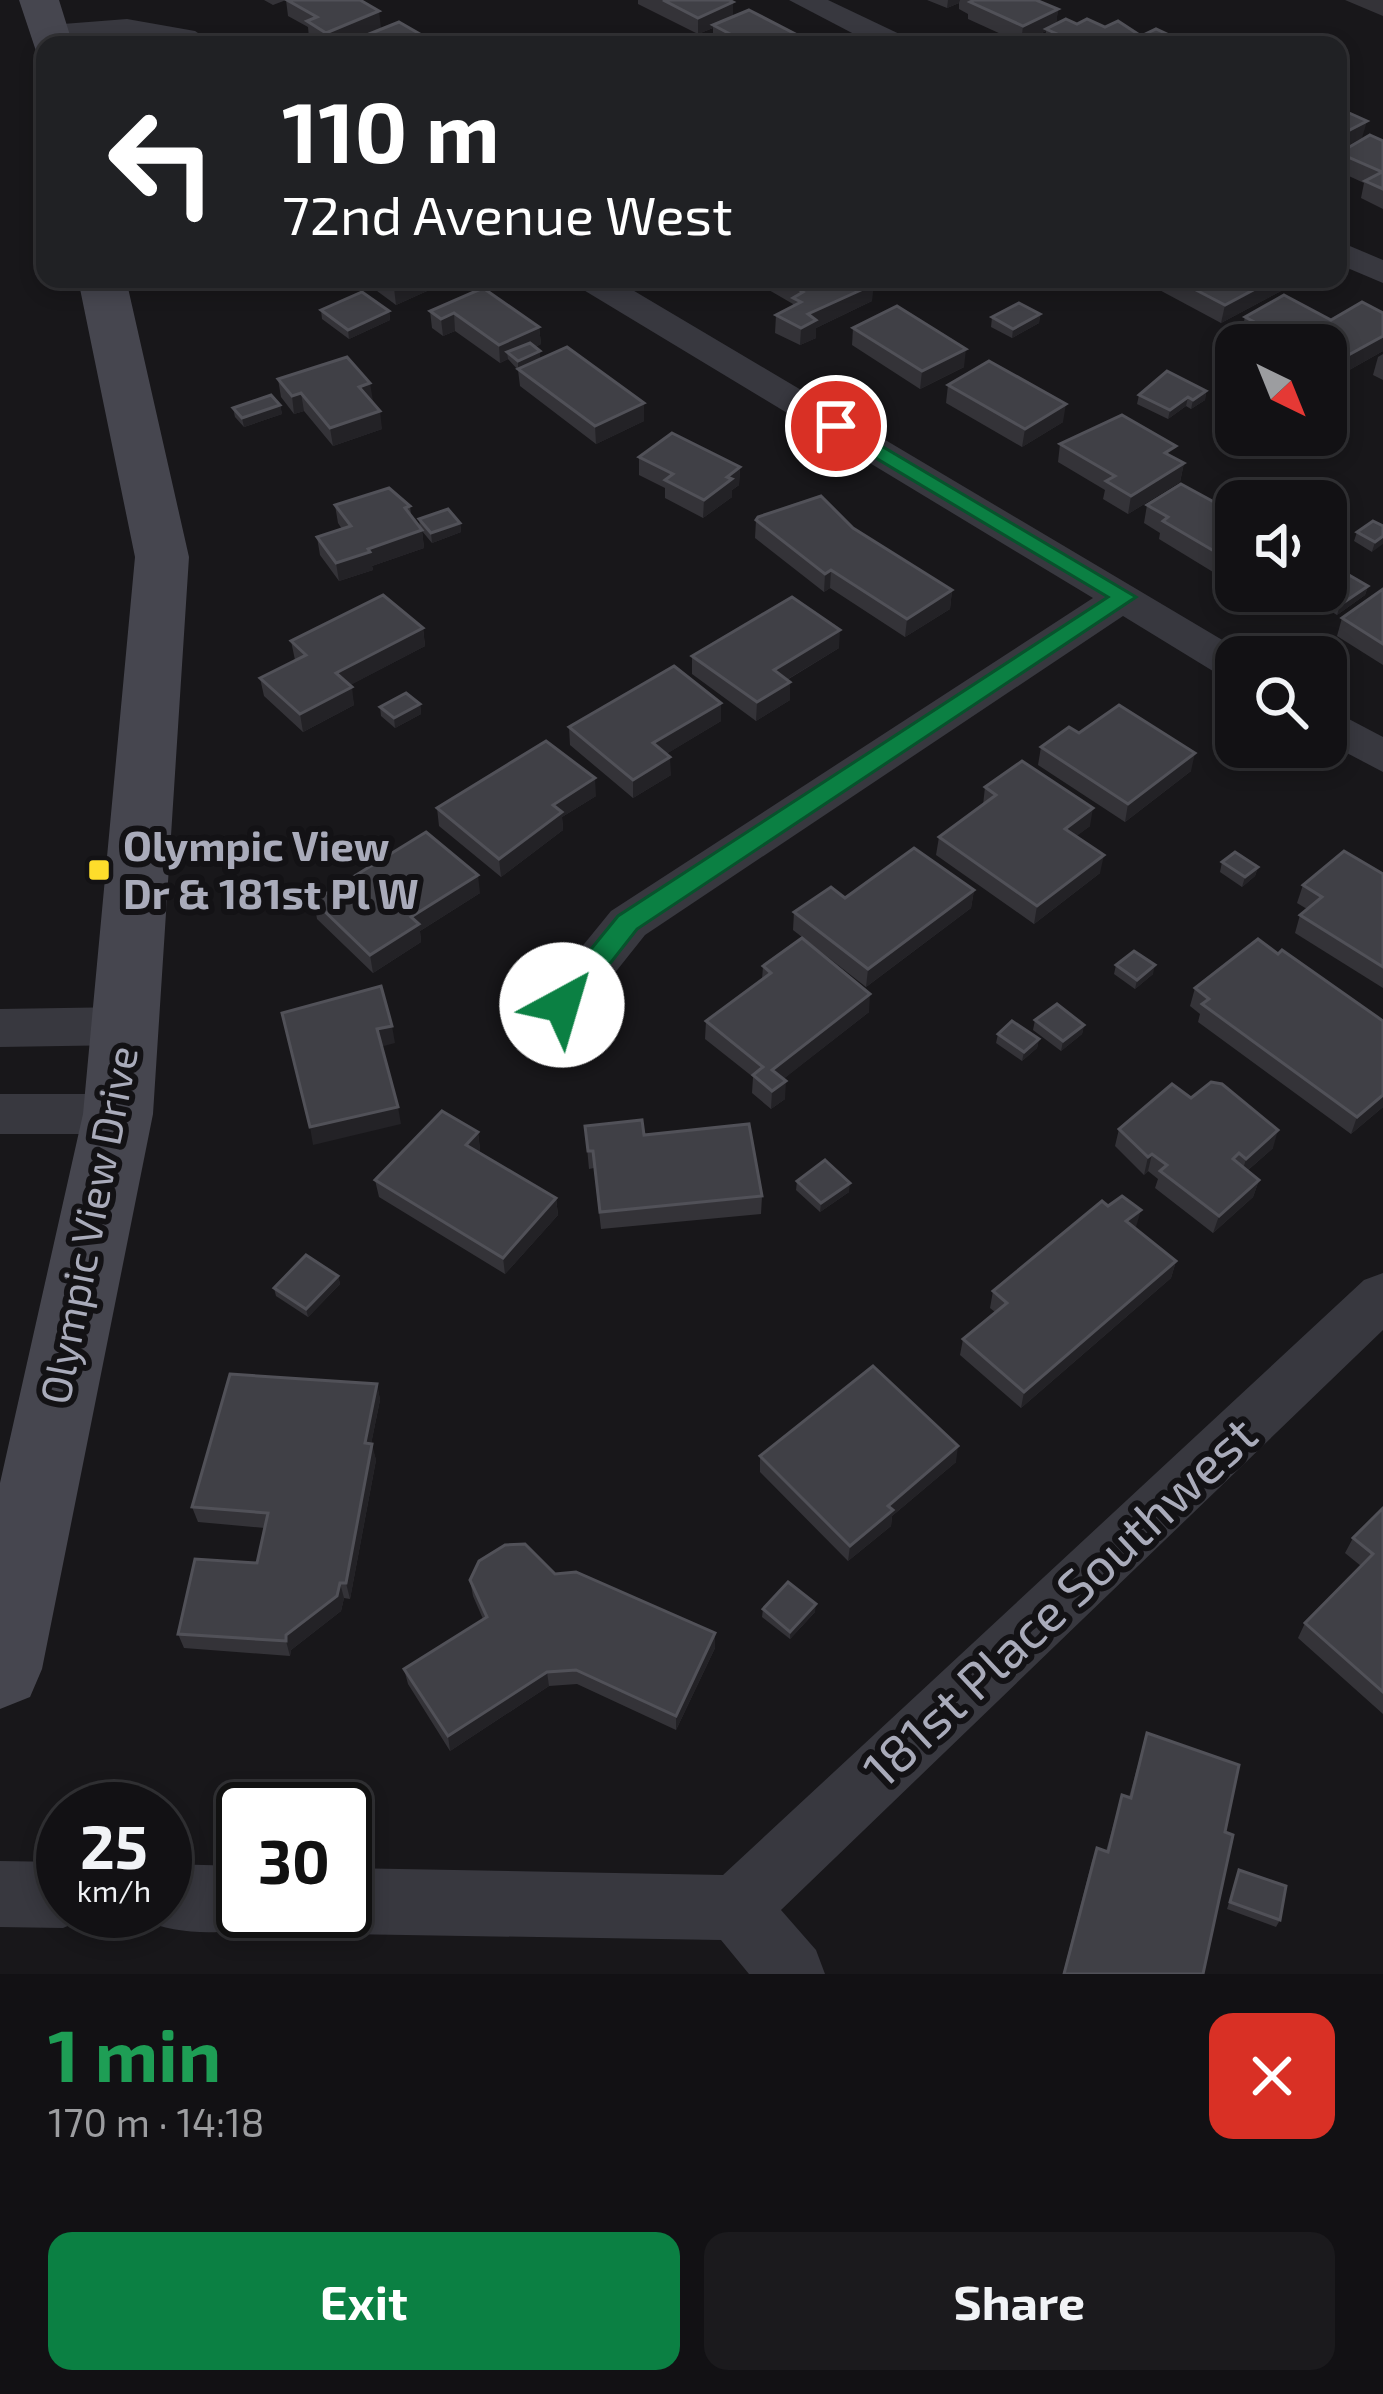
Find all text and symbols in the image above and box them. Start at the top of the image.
text: 110 m [282,79,500,180]
icon: left [84,84,240,240]
text: 72nd Avenue West [282,181,733,246]
north arrow [1215,324,1347,456]
map controls [1215,324,1347,768]
pin [785,375,887,477]
icon: arrive [803,393,869,459]
button: sound [1215,480,1347,612]
button: search [1215,636,1347,768]
place label: Olympic View Dr & 181st Pl W [123,819,419,917]
marker: Olympic View Dr & 181st Pl W [86,857,112,883]
position arrow [499,942,625,1068]
street label: Olympic View Drive [28,1041,146,1408]
street label: 181st Place Southwest [849,1402,1267,1798]
speed limit sign: 30 [216,1782,372,1938]
text: 25 [80,1809,148,1881]
text: km/h [77,1872,151,1908]
text: 1 min [48,2010,221,2096]
button: close [1209,2013,1335,2139]
text: 170 m · 14:18 [48,2098,264,2145]
button: Exit [48,2232,680,2370]
button: Share [704,2232,1335,2370]

